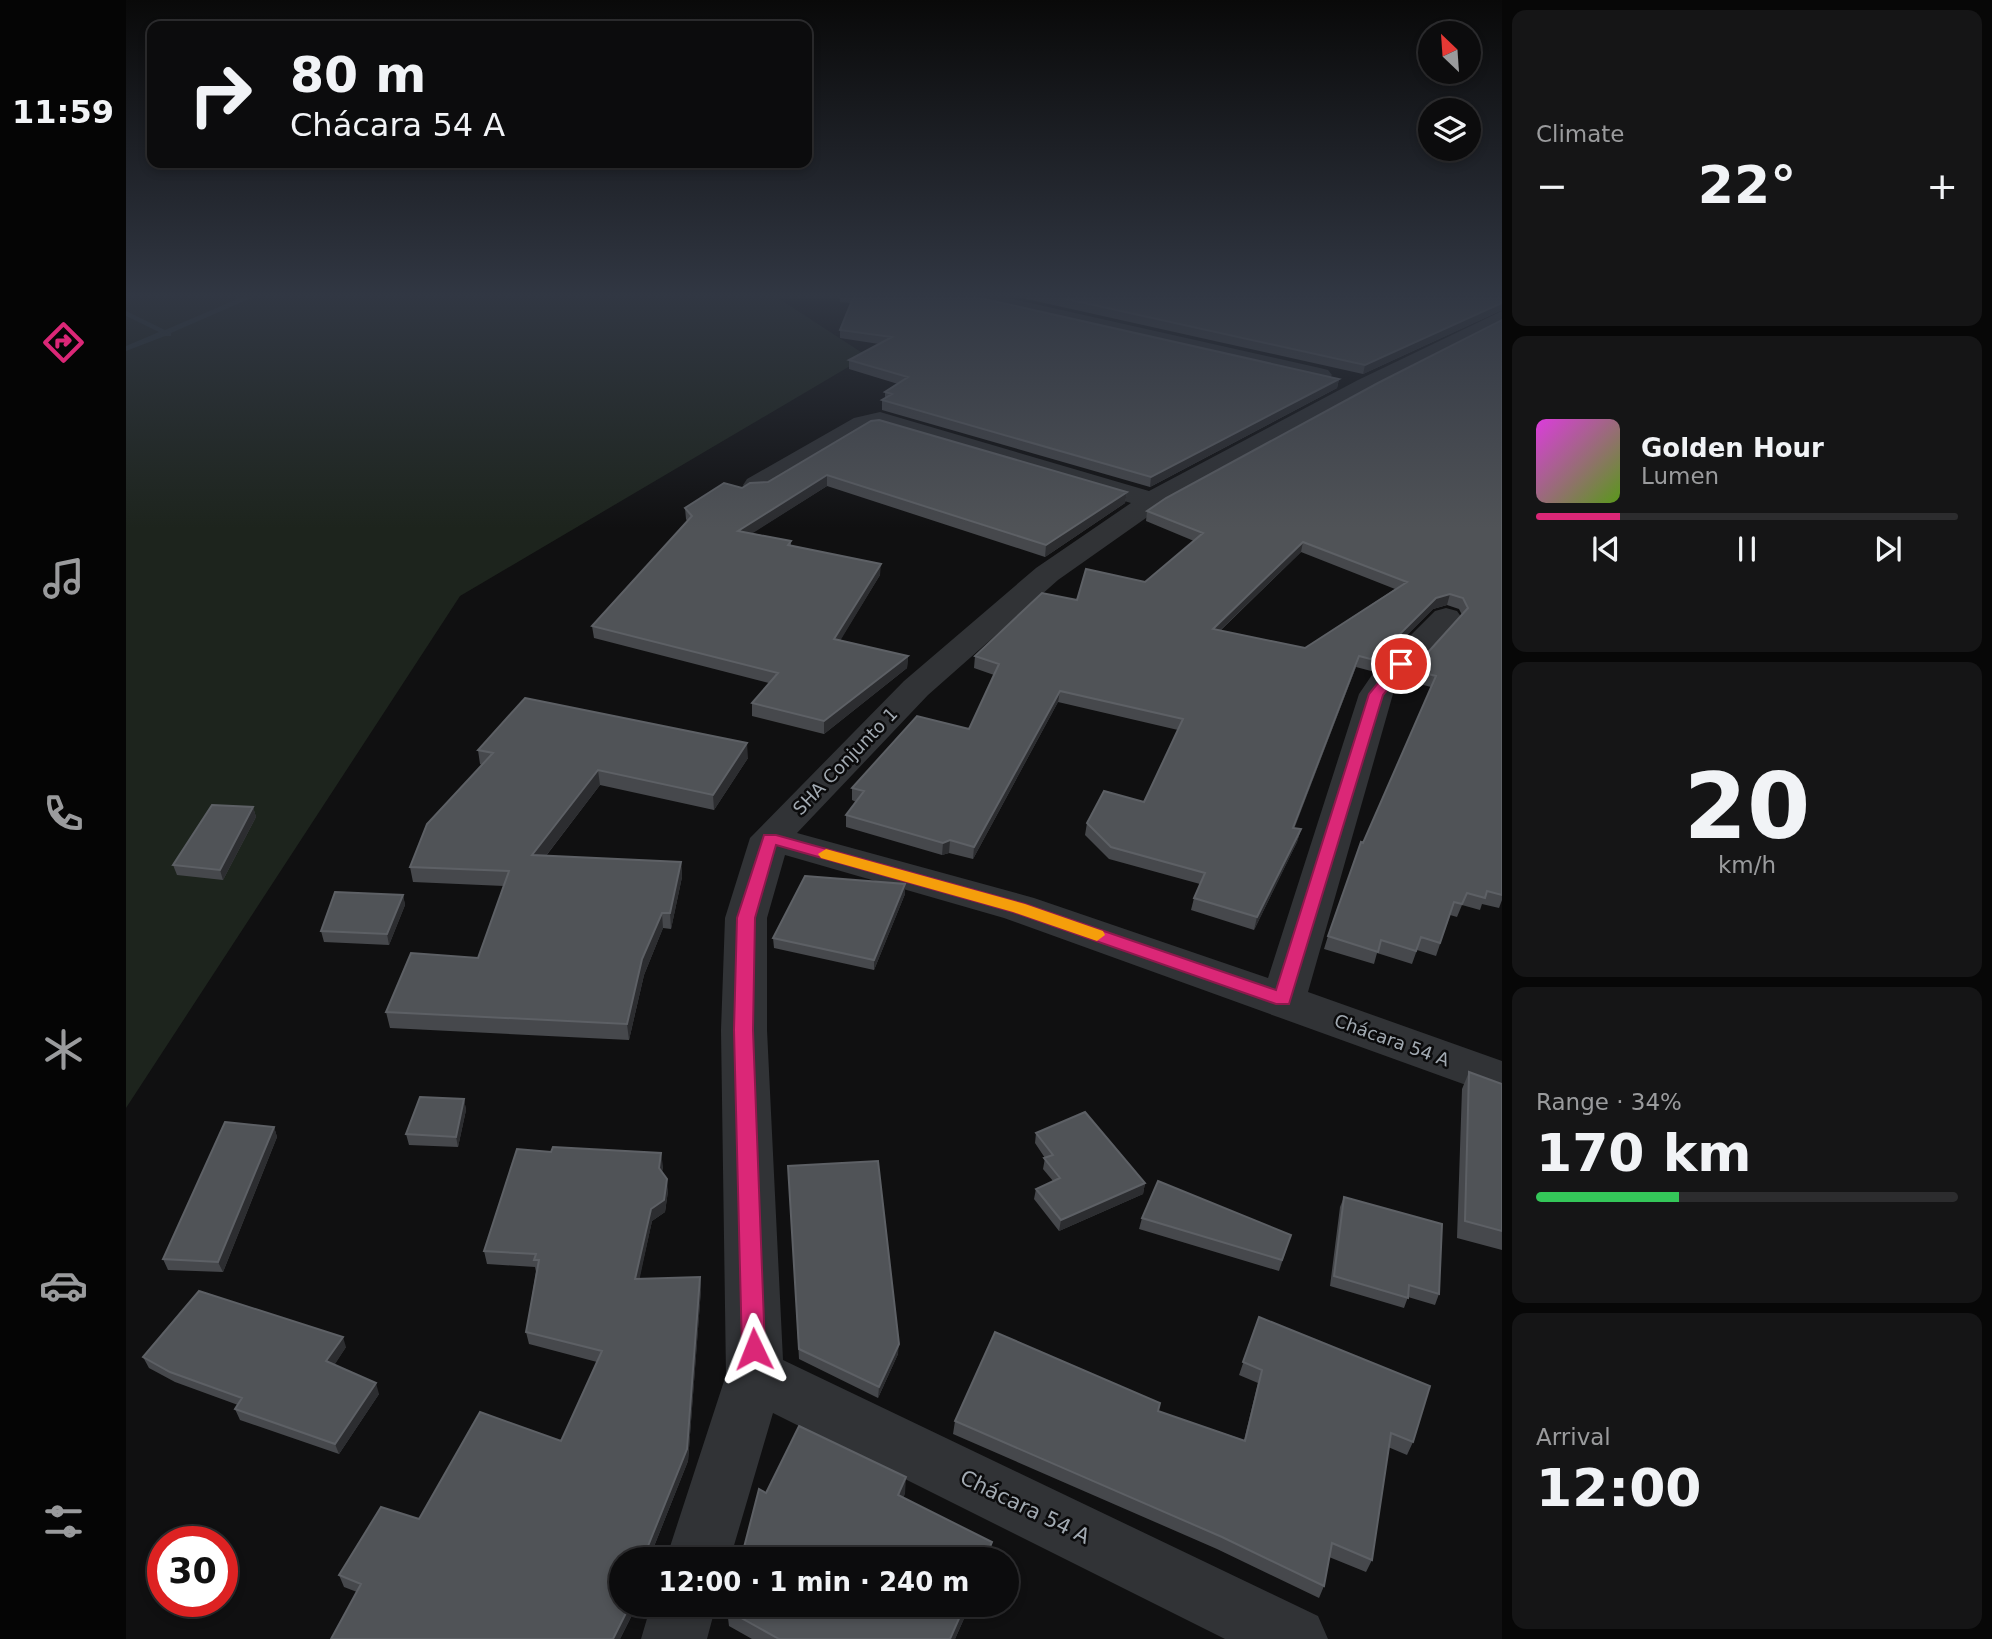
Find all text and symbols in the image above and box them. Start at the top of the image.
north arrow [1418,21,1480,84]
map controls [1418,21,1481,161]
text: 80 m [290,47,426,104]
icon: right [175,49,266,140]
text: 11:59 [12,93,114,131]
button: layers [1418,98,1481,161]
text: Chácara 54 A [290,106,505,144]
text: Climate [1536,121,1625,147]
text: 22° [1698,155,1796,215]
text: − [1536,164,1568,208]
text: + [1926,164,1958,208]
icon: directions [39,318,88,367]
text: Golden Hour [1641,433,1824,463]
text: Lumen [1641,463,1719,489]
icon: previous [1587,530,1625,568]
icon: pause [1728,530,1766,568]
icon: next [1869,530,1907,568]
icon: music [39,554,88,603]
pin [1371,634,1431,694]
icon: arrive [1382,645,1420,683]
street label: SHA Conjunto 1 [788,703,902,819]
text: 20 [1684,754,1810,859]
icon: phone [39,789,88,838]
text: km/h [1718,852,1776,878]
street label: Chácara 54 A [1332,1009,1453,1071]
icon: climate [39,1025,88,1074]
text: Range · 34% [1536,1089,1682,1115]
text: 170 km [1536,1123,1751,1183]
icon: car [39,1261,88,1310]
position arrow [717,1312,791,1386]
text: Arrival [1536,1424,1611,1450]
text: 12:00 [1536,1458,1702,1518]
street label: Chácara 54 A [956,1465,1094,1549]
icon: filters [39,1497,88,1546]
speed limit sign: 30 [147,1526,238,1617]
text: 12:00 · 1 min · 240 m [659,1567,969,1597]

